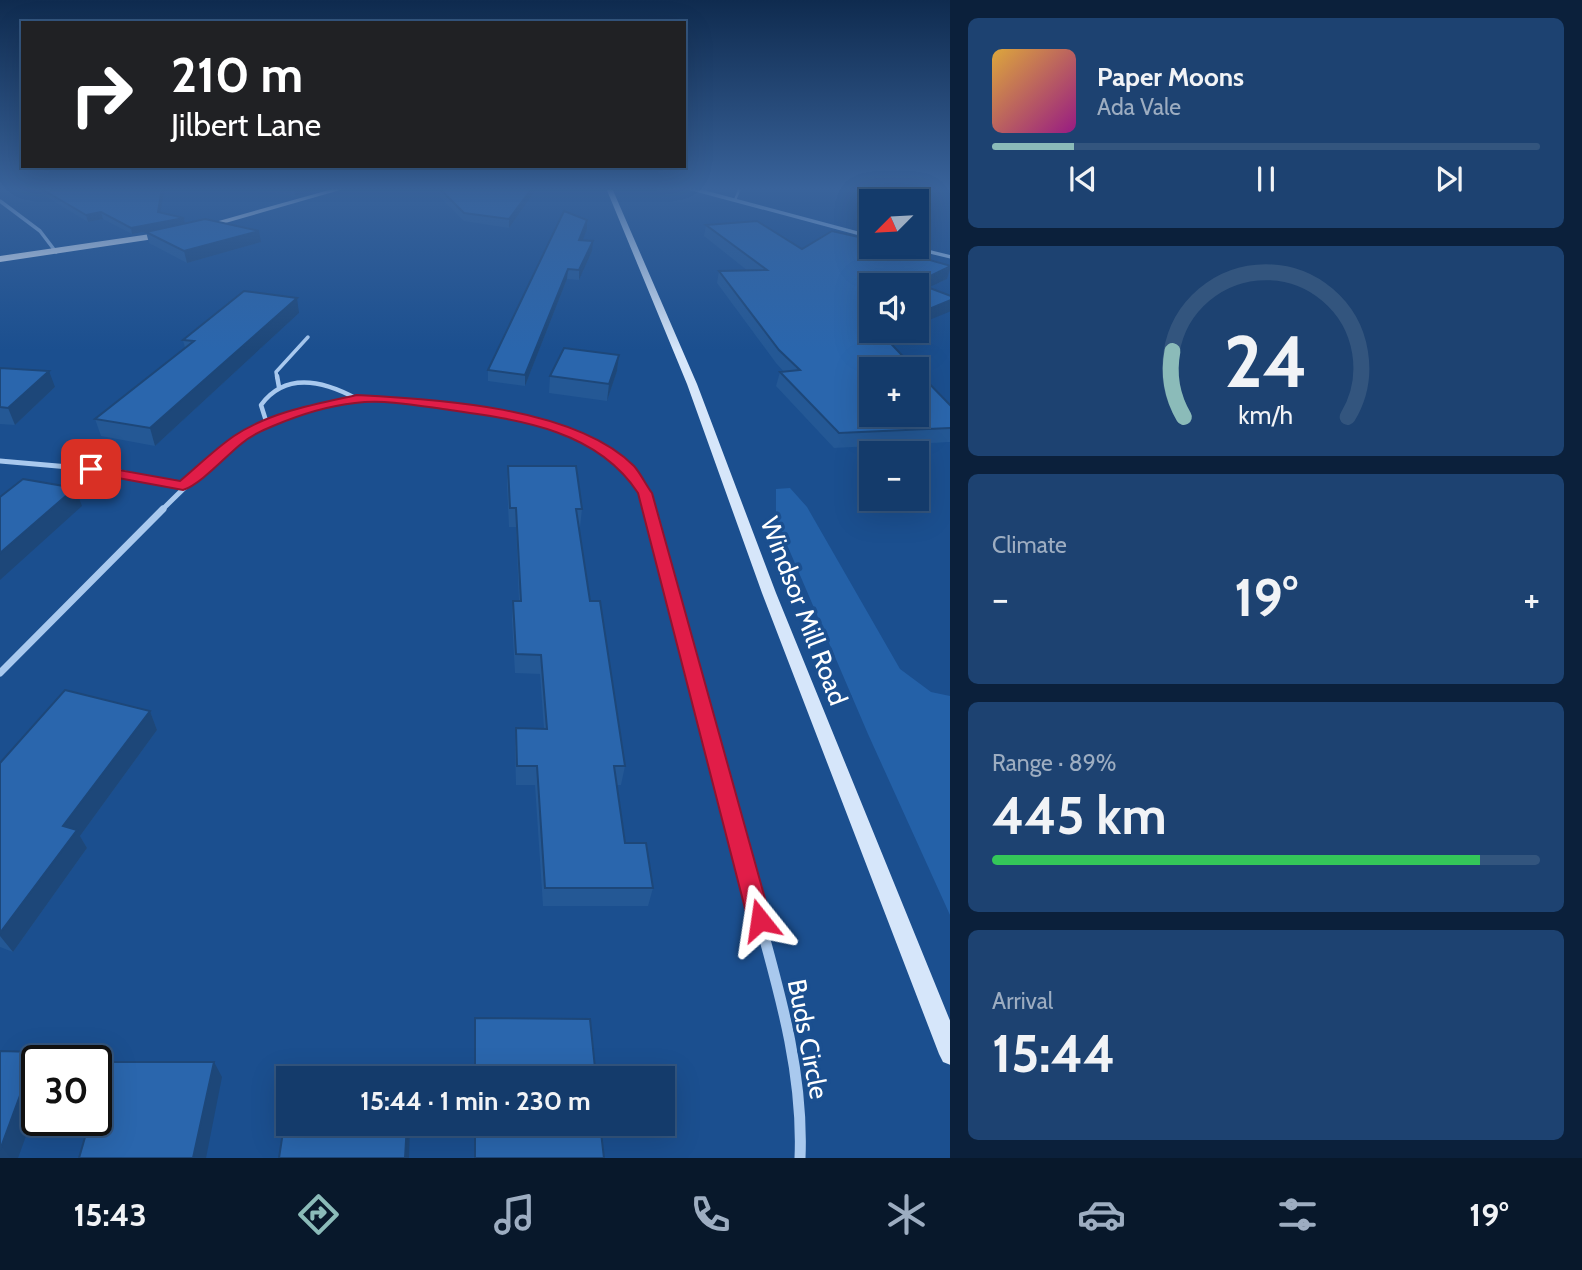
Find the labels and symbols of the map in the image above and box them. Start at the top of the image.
north arrow [859,189,929,259]
pin [61,439,121,499]
street label: Windsor Mill Road [753,512,855,710]
position arrow [723,883,797,957]
street label: Buds Circle [781,976,835,1102]
speed limit sign: 30 [21,1045,112,1136]

